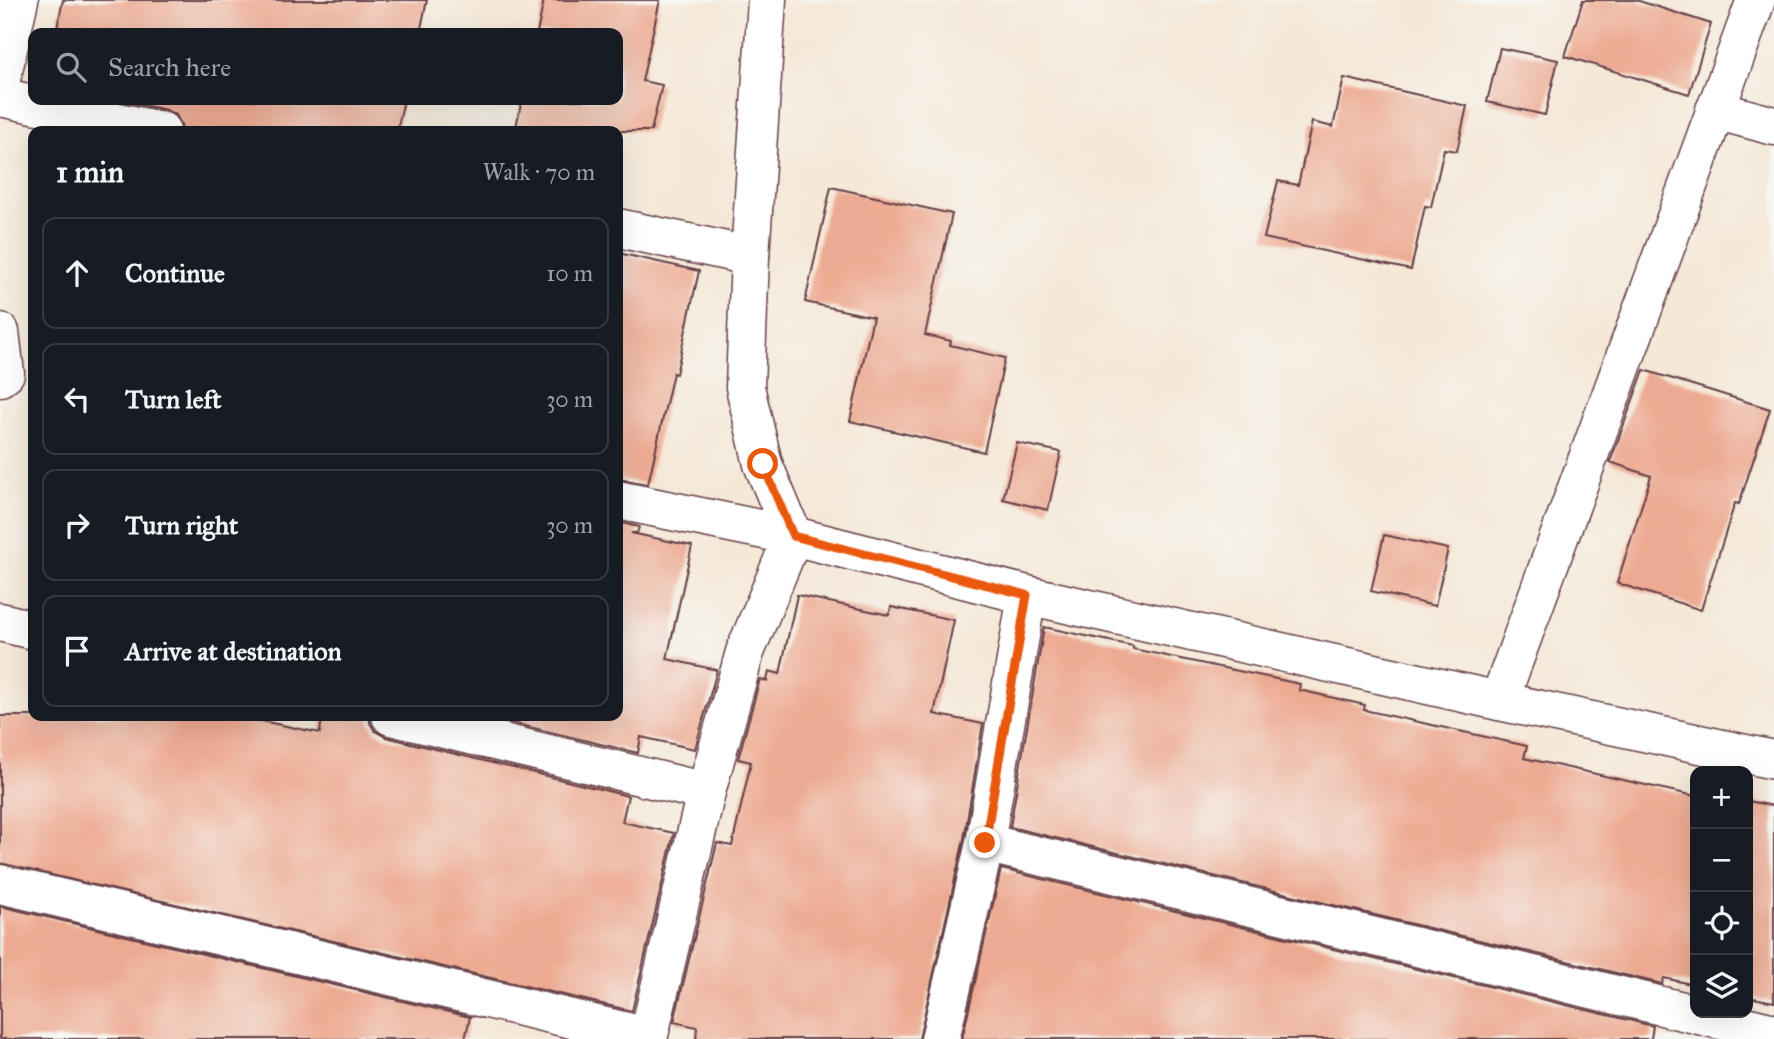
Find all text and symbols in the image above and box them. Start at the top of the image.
search box [28,28,623,105]
icon: search [52,48,90,86]
text: Search here [108,51,231,83]
text: 1 min [56,154,124,190]
text: Walk · 70 m [483,158,595,186]
icon: ahead [58,254,96,292]
text: Continue [125,257,225,289]
text: 10 m [546,259,593,287]
icon: left [58,380,96,418]
text: Turn left [125,383,221,415]
text: 30 m [546,385,593,413]
route start [747,448,778,479]
icon: right [58,506,96,544]
text: Turn right [125,509,238,541]
text: 30 m [546,511,593,539]
icon: arrive [58,632,96,670]
text: Arrive at destination [125,635,342,667]
map controls [1690,766,1753,1018]
button: + [1690,766,1753,829]
route end [969,827,1000,858]
button: − [1690,829,1753,892]
button: locate [1690,892,1753,955]
button: layers [1690,955,1753,1018]

